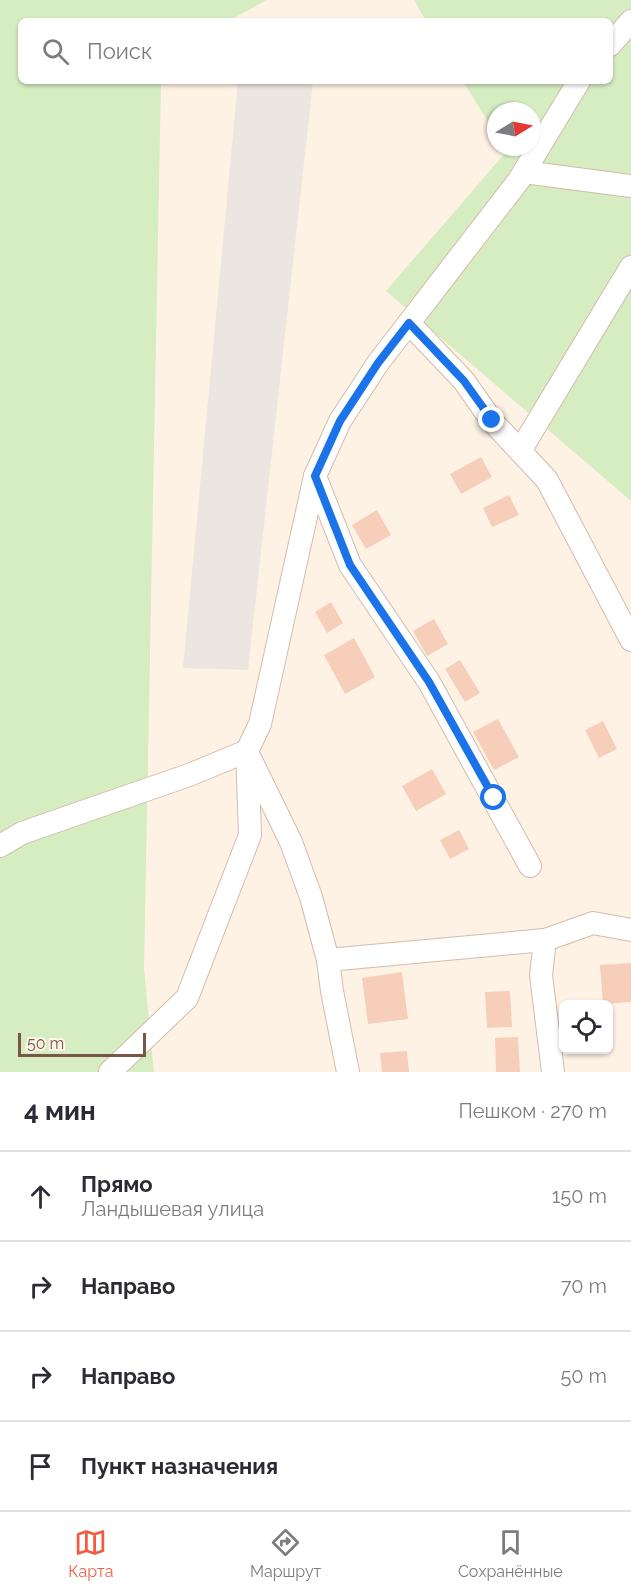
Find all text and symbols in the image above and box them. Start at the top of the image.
search box [18,18,613,84]
icon: search [39,35,72,68]
text: Поиск [87,38,152,64]
north arrow [487,102,541,156]
route end [478,406,504,432]
route start [480,784,506,810]
map controls [559,1000,613,1054]
button: locate [559,1000,613,1054]
scale bar [18,1030,146,1058]
text: 50 m [27,1034,64,1053]
text: 4 мин [24,1096,96,1126]
text: Пешком · 270 m [459,1099,607,1123]
text: Прямо [81,1171,153,1197]
icon: ahead [24,1180,57,1213]
text: 150 m [552,1184,607,1208]
text: Ландышевая улица [81,1197,264,1221]
icon: right [24,1270,57,1303]
text: Направо [81,1273,175,1299]
text: 70 m [561,1274,607,1298]
icon: right [24,1360,57,1393]
text: Направо [81,1363,175,1389]
text: 50 m [560,1364,607,1388]
icon: arrive [24,1450,57,1483]
text: Пункт назначения [81,1453,278,1479]
tab: Карта [68,1526,113,1581]
tab: Маршрут [250,1526,321,1581]
tab: Сохранённые [458,1526,563,1581]

